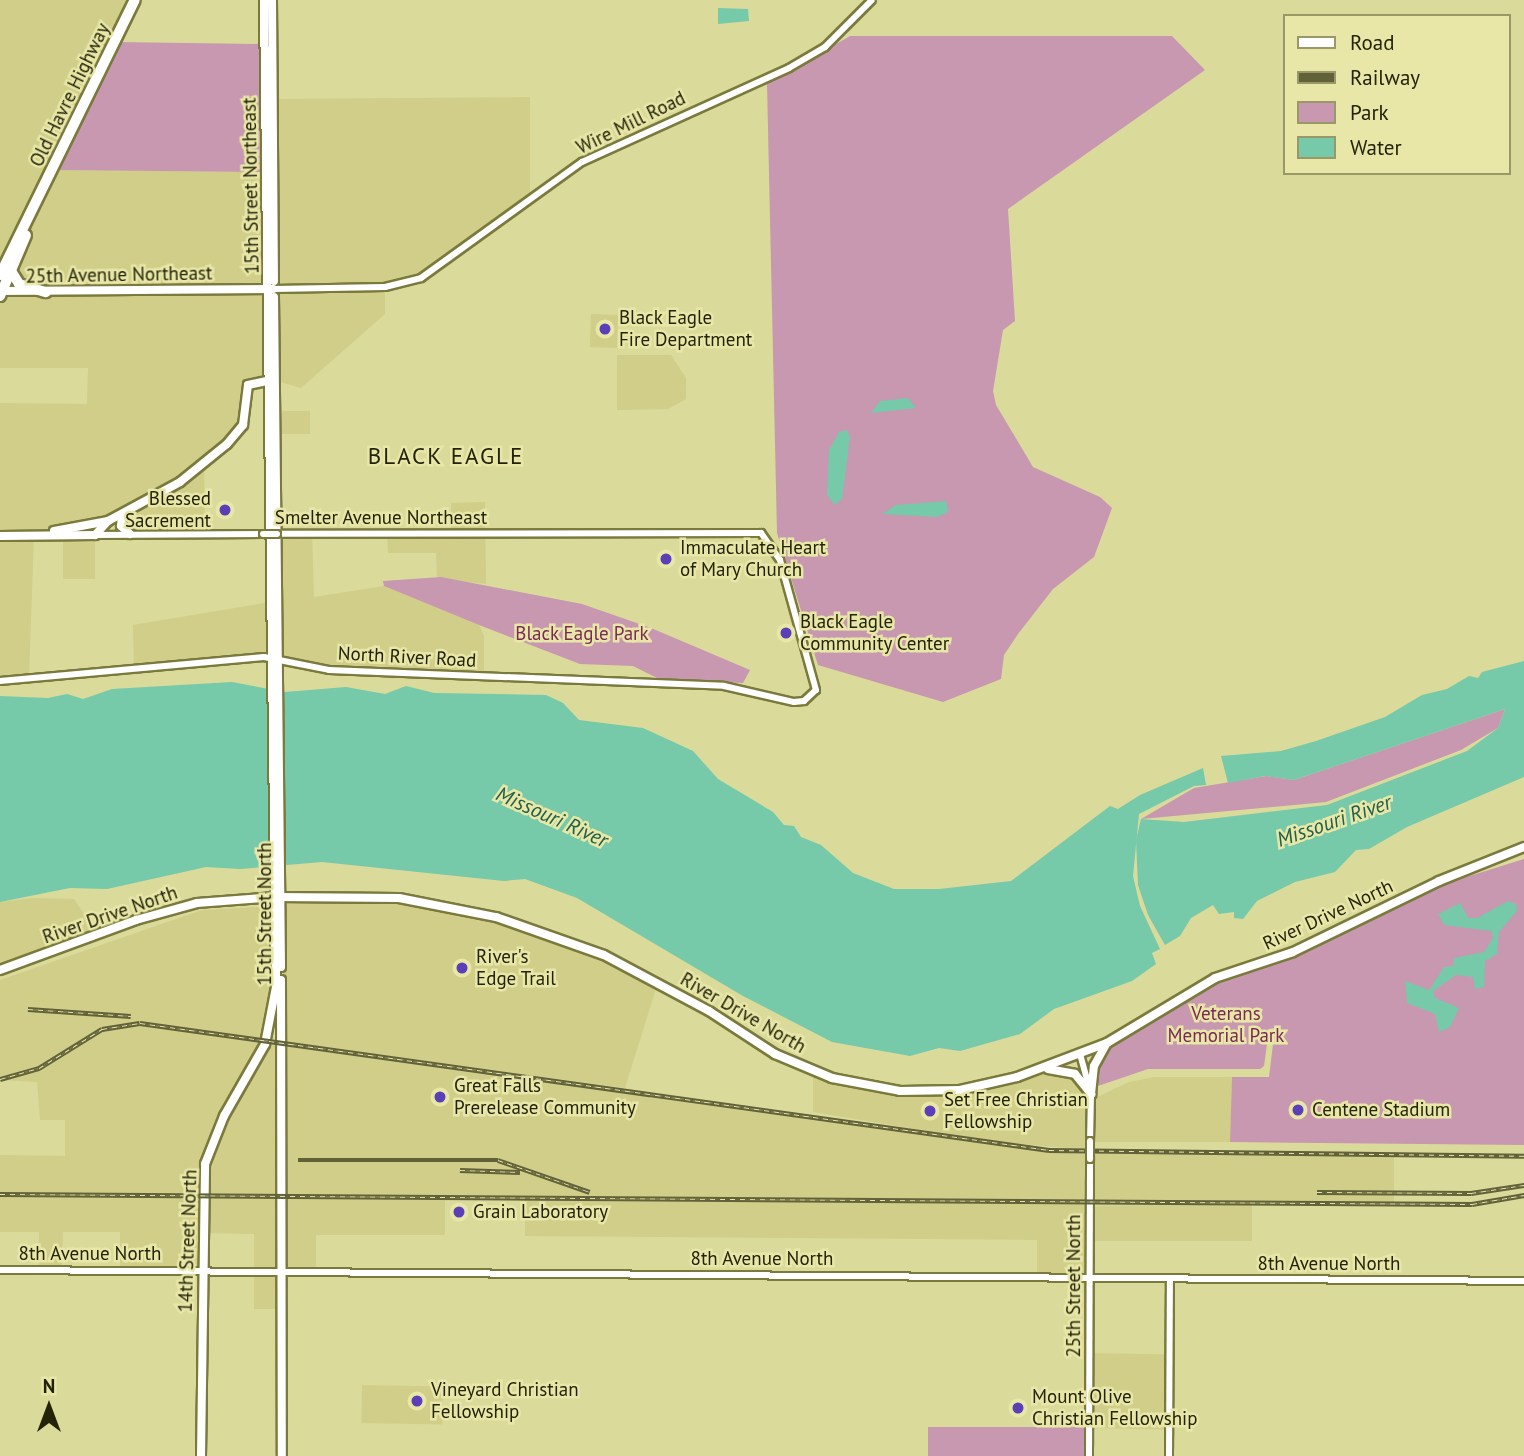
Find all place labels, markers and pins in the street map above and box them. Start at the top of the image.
place label: Black Eagle Fire Department [619,307,752,351]
marker: Black Eagle Fire Department [597,321,613,337]
place label: Blessed Sacrement [125,488,211,532]
marker: Blessed Sacrement [217,502,233,518]
place label: Immaculate Heart of Mary Church [680,537,826,581]
marker: Immaculate Heart of Mary Church [658,551,674,567]
place label: Black Eagle Community Center [800,611,950,655]
marker: Black Eagle Community Center [778,625,794,641]
place label: River's Edge Trail [476,946,556,990]
marker: River's Edge Trail [454,960,470,976]
place label: Great Falls Prerelease Community [454,1075,636,1119]
marker: Great Falls Prerelease Community [432,1089,448,1105]
place label: Set Free Christian Fellowship [944,1089,1088,1133]
place label: Centene Stadium [1312,1099,1450,1121]
marker: Centene Stadium [1290,1102,1306,1118]
marker: Set Free Christian Fellowship [922,1103,938,1119]
place label: Grain Laboratory [473,1201,608,1223]
marker: Grain Laboratory [451,1204,467,1220]
place label: Vineyard Christian Fellowship [431,1379,579,1423]
place label: Mount Olive Christian Fellowship [1032,1386,1197,1430]
marker: Vineyard Christian Fellowship [409,1393,425,1409]
marker: Mount Olive Christian Fellowship [1010,1400,1026,1416]

